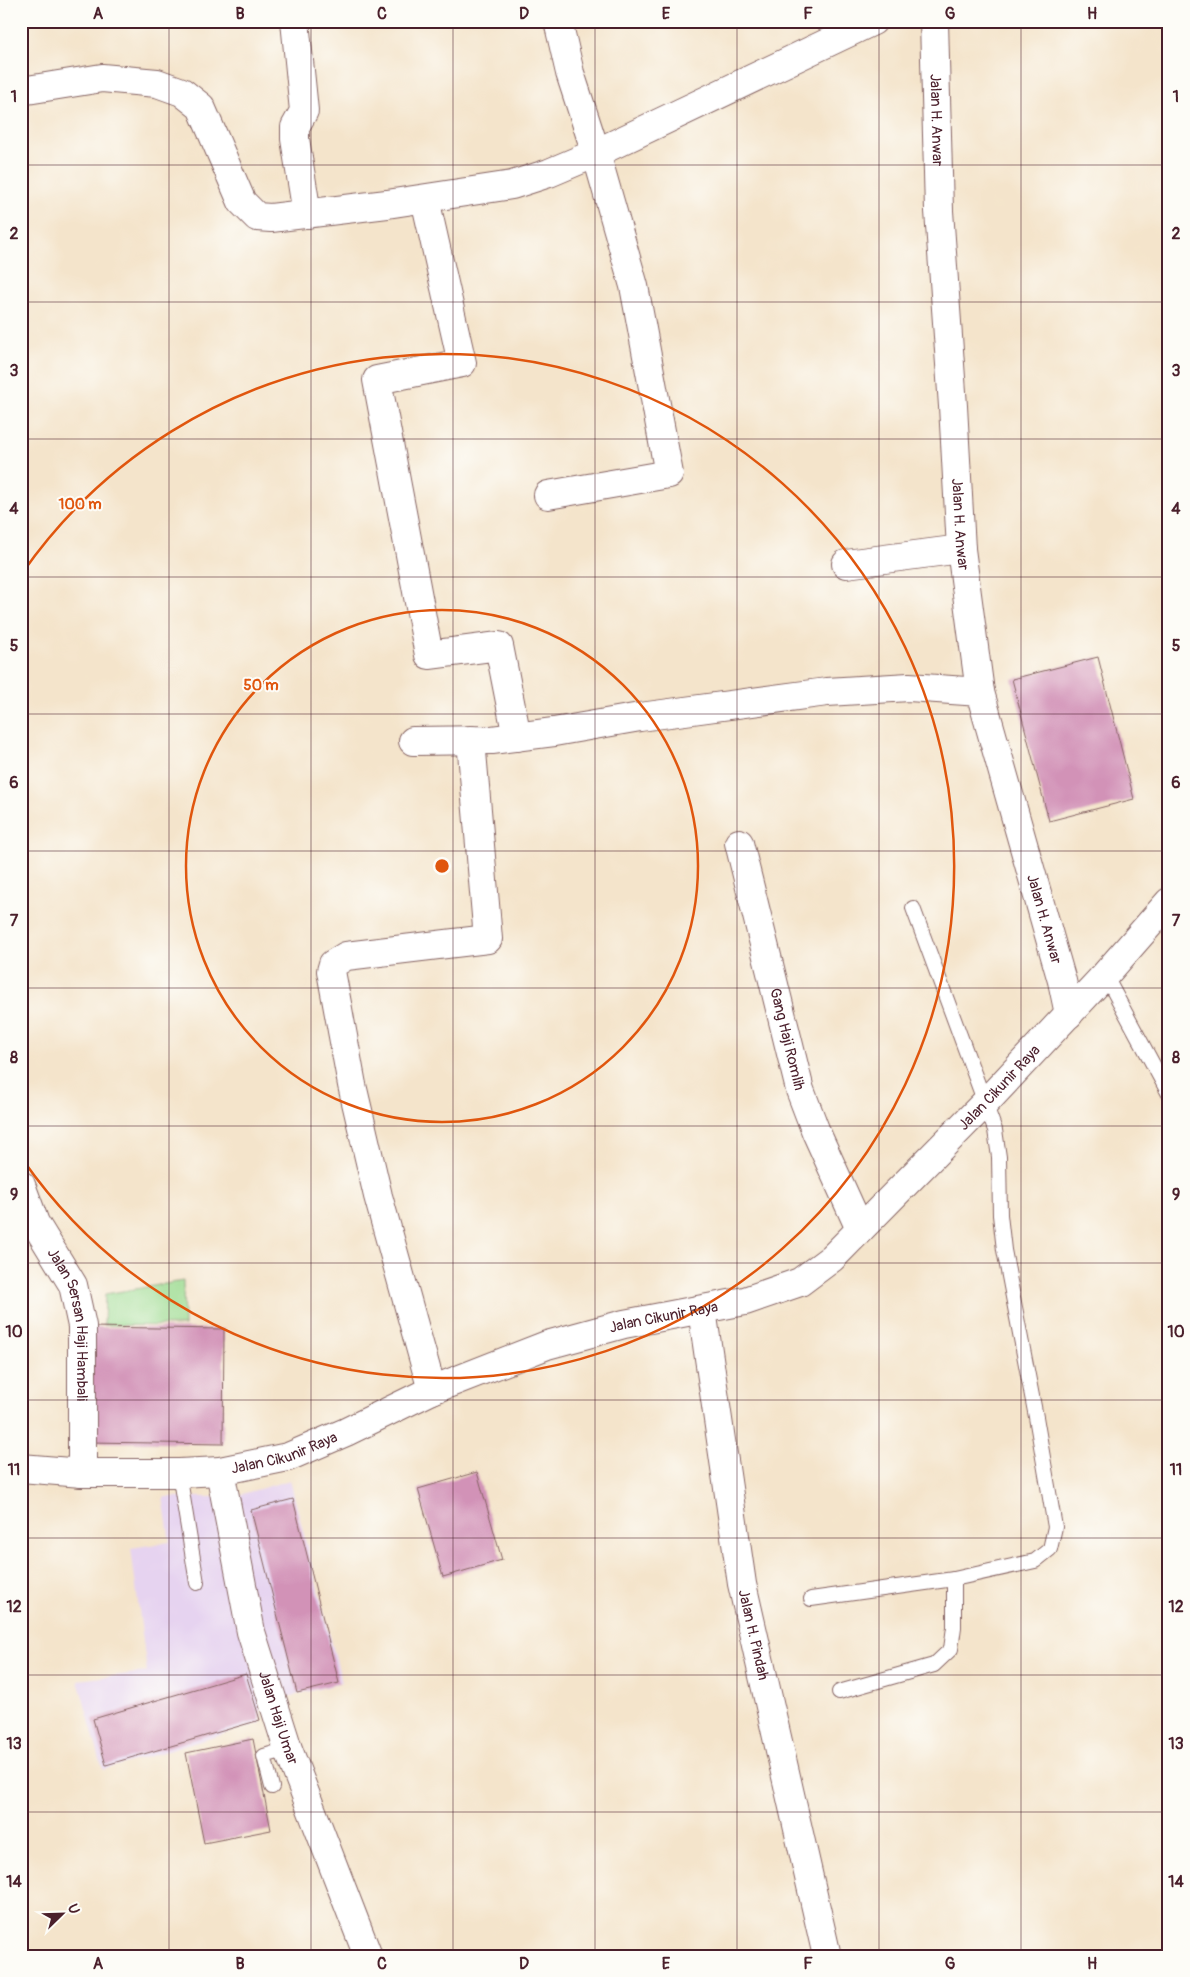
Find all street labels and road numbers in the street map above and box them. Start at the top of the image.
street label: Jalan H. Anwar [926,74,947,167]
street label: Jalan H. Anwar [948,478,973,572]
street label: Jalan H. Anwar [1023,872,1066,967]
street label: Gang Haji Romlih [766,986,809,1092]
street label: Jalan Cikunir Raya [954,1041,1044,1134]
street label: Jalan Sersan Haji Hambali [43,1245,92,1402]
street label: Jalan Cikunir Raya [607,1297,720,1337]
street label: Jalan Cikunir Raya [229,1427,340,1478]
street label: Jalan H. Pindah [734,1588,773,1682]
street label: Jalan Haji Umar [254,1668,303,1768]

